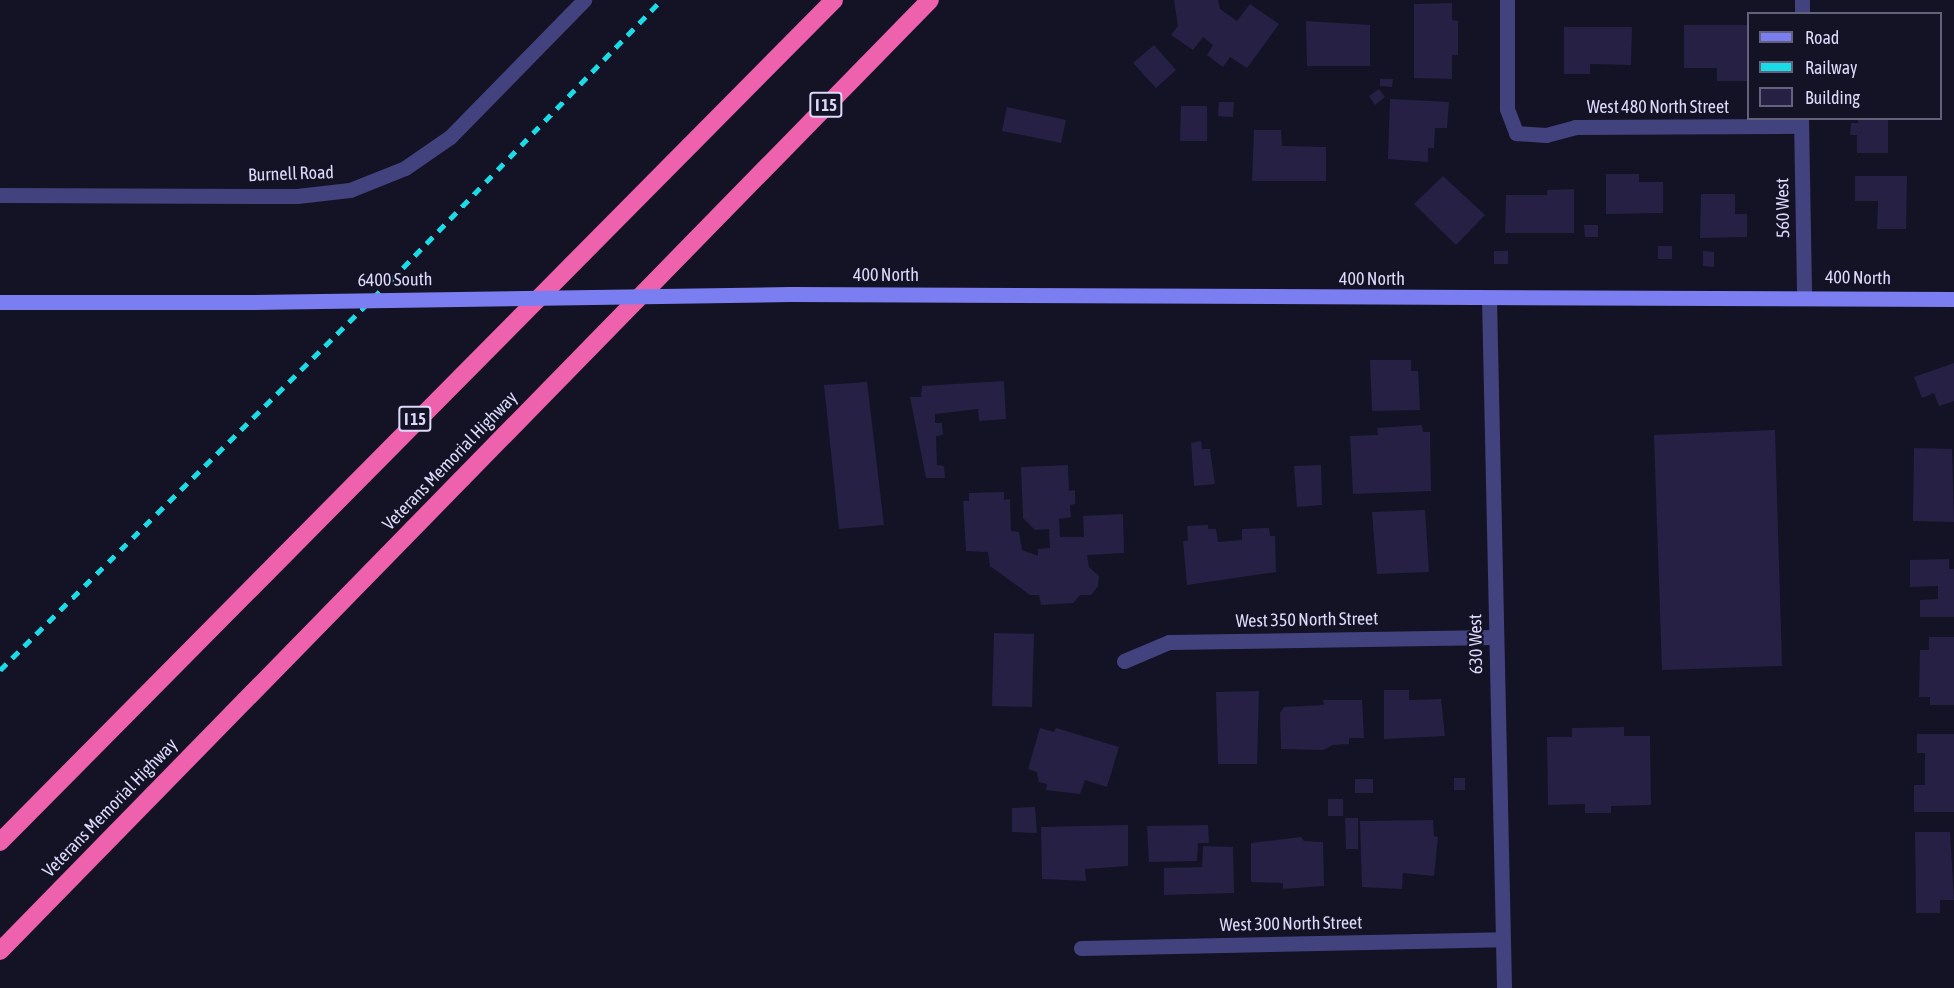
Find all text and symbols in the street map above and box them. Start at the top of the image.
legend [1747,12,1942,120]
text: Road [1805,27,1839,48]
text: Railway [1805,57,1857,78]
text: Building [1805,87,1860,108]
road number: I 15 [808,92,844,118]
street label: West 480 North Street [1587,96,1729,118]
street label: Burnell Road [248,162,334,186]
street label: 560 West [1772,178,1794,238]
street label: 400 North [853,264,919,286]
street label: 400 North [1825,267,1891,289]
street label: 400 North [1339,268,1405,290]
street label: 6400 South [357,269,433,291]
street label: Veterans Memorial Highway [378,387,522,535]
road number: I 15 [397,406,433,432]
street label: West 350 North Street [1236,608,1378,632]
street label: 630 West [1465,614,1487,674]
street label: Veterans Memorial Highway [38,734,182,882]
street label: West 300 North Street [1220,912,1362,936]

